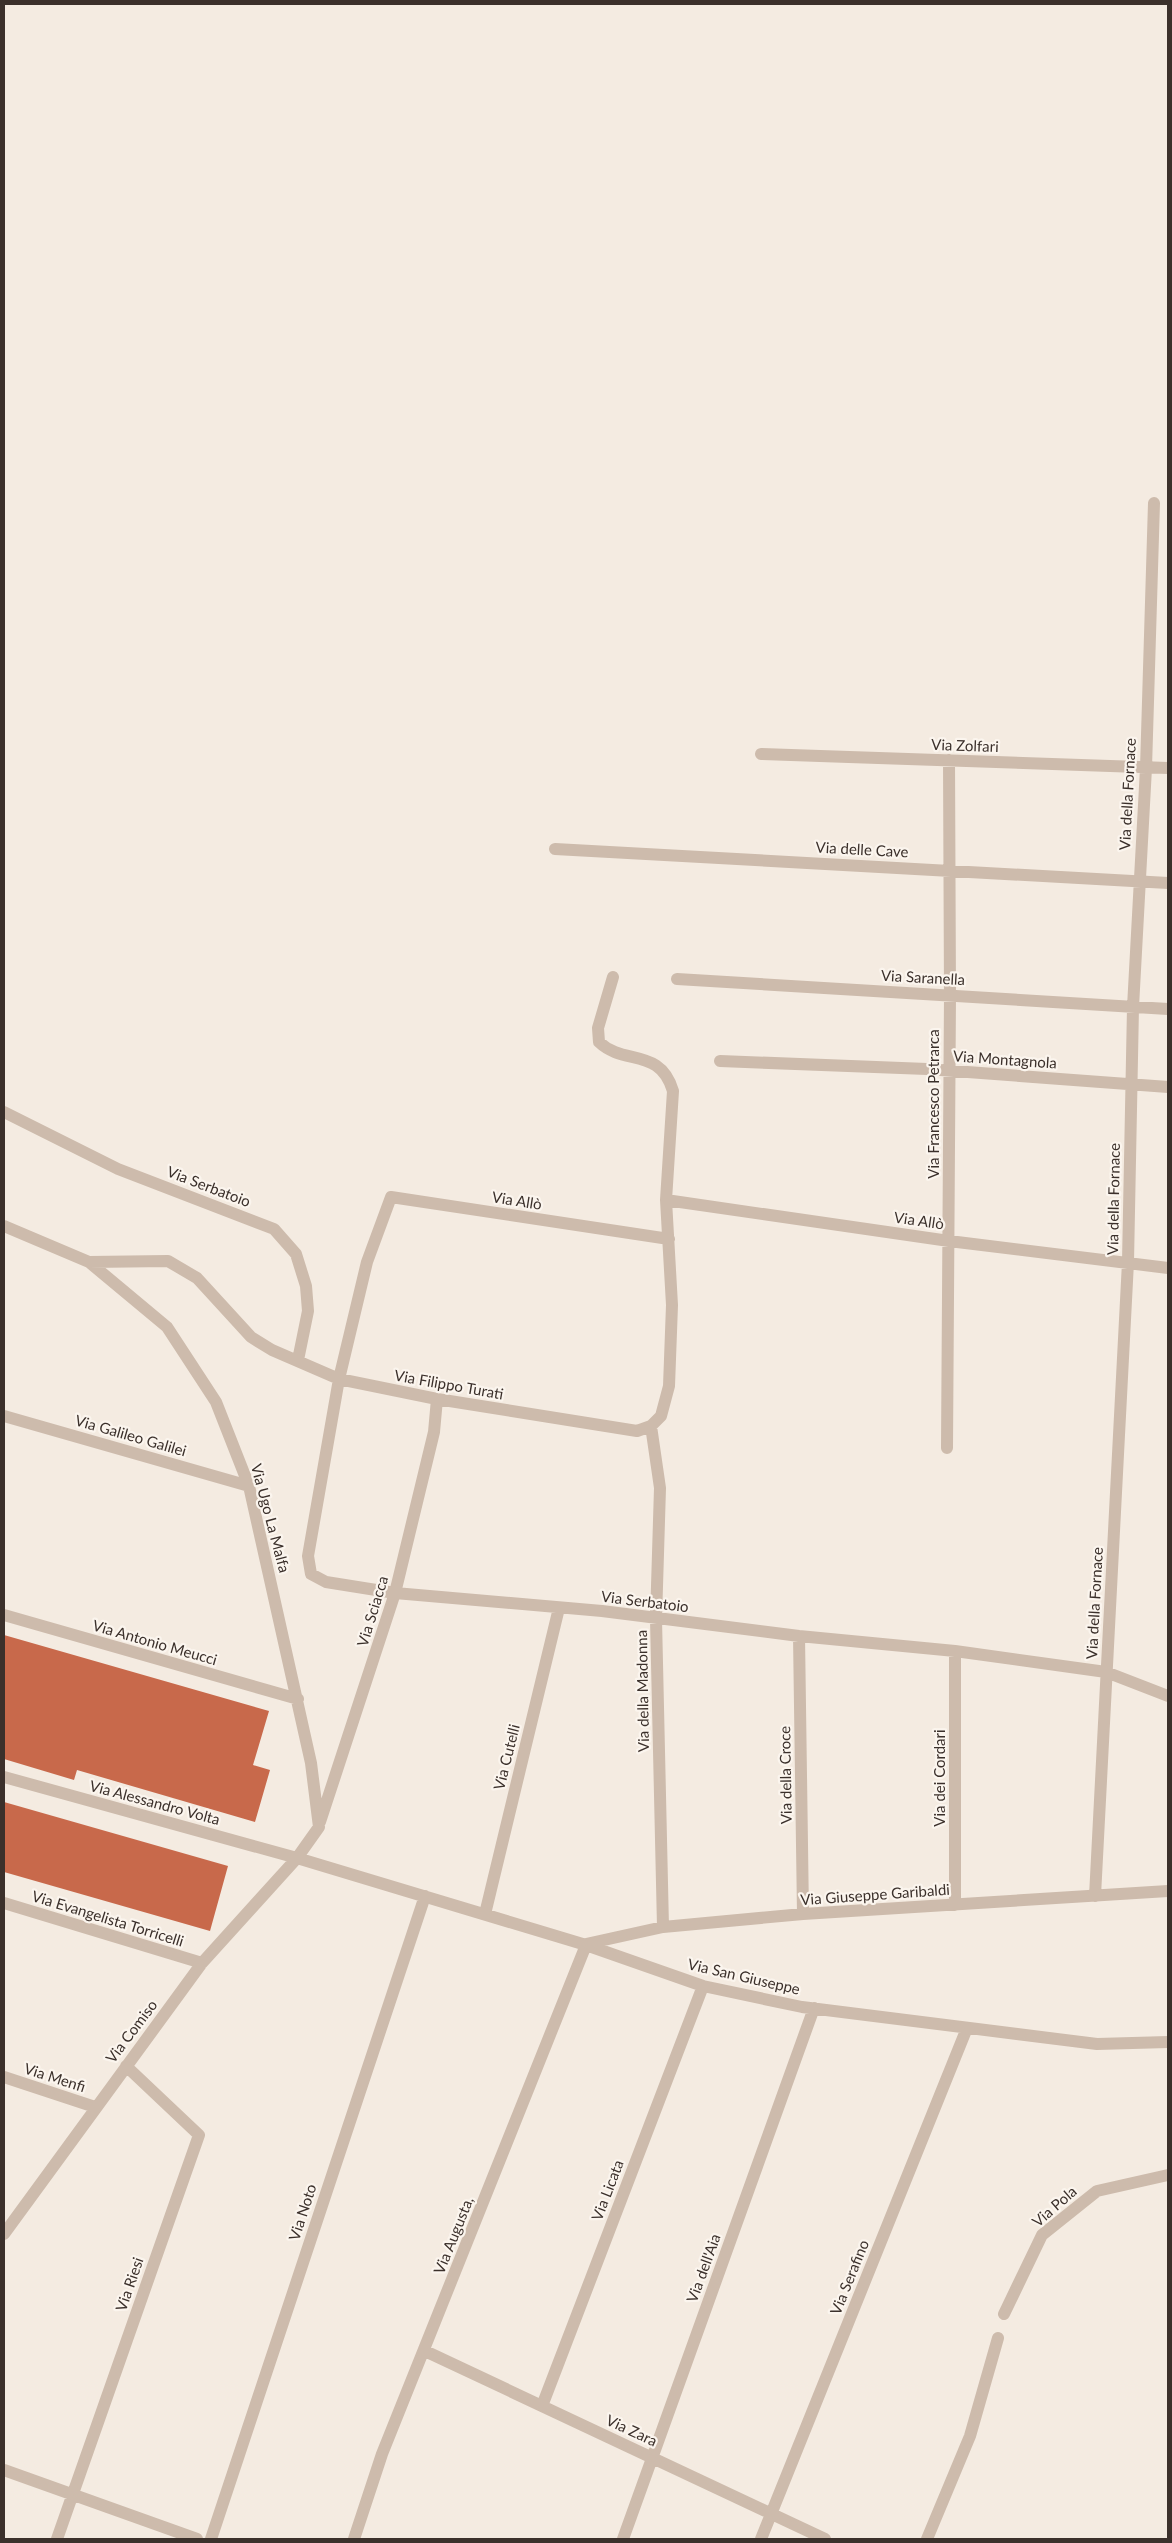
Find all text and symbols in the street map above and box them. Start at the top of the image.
street label: Via Zolfari [931,735,999,755]
street label: Via della Fornace [1115,737,1139,851]
street label: Via delle Cave [815,838,909,860]
street label: Via Saranella [881,966,965,988]
street label: Via Francesco Petrarca [924,1029,942,1179]
street label: Via Montagnola [952,1046,1058,1072]
street label: Via della Fornace [1103,1143,1123,1255]
street label: Via Serbatoio [165,1162,253,1210]
street label: Via Allò [491,1187,543,1213]
street label: Via Allò [893,1208,945,1232]
street label: Via Filippo Turati [393,1366,505,1402]
street label: Via Galileo Galilei [73,1411,189,1459]
street label: Via Ugo La Malfa [248,1462,294,1574]
street label: Via della Fornace [1082,1546,1106,1660]
street label: Via Sciacca [353,1573,391,1649]
street label: Via Serbatoio [600,1587,690,1615]
street label: Via Antonio Meucci [91,1616,219,1668]
street label: Via della Madonna [632,1630,652,1752]
street label: Via Cutelli [489,1722,523,1792]
street label: Via della Croce [775,1726,795,1824]
street label: Via dei Cordari [930,1729,948,1827]
street label: Via Alessandro Volta [88,1776,222,1828]
street label: Via Giuseppe Garibaldi [800,1880,950,1908]
street label: Via Evangelista Torricelli [30,1886,186,1950]
street label: Via San Giuseppe [686,1954,802,1998]
street label: Via Comiso [101,1996,161,2066]
street label: Via Menfi [22,2059,88,2095]
street label: Via Licata [587,2157,627,2223]
street label: Via Noto [284,2181,320,2243]
street label: Via Pola [1028,2182,1080,2230]
street label: Via Augusta, [429,2194,477,2276]
street label: Via dell'Aia [682,2231,724,2305]
street label: Via Serafino [826,2237,872,2317]
street label: Via Riesi [111,2255,147,2313]
street label: Via Zara [604,2410,660,2450]

